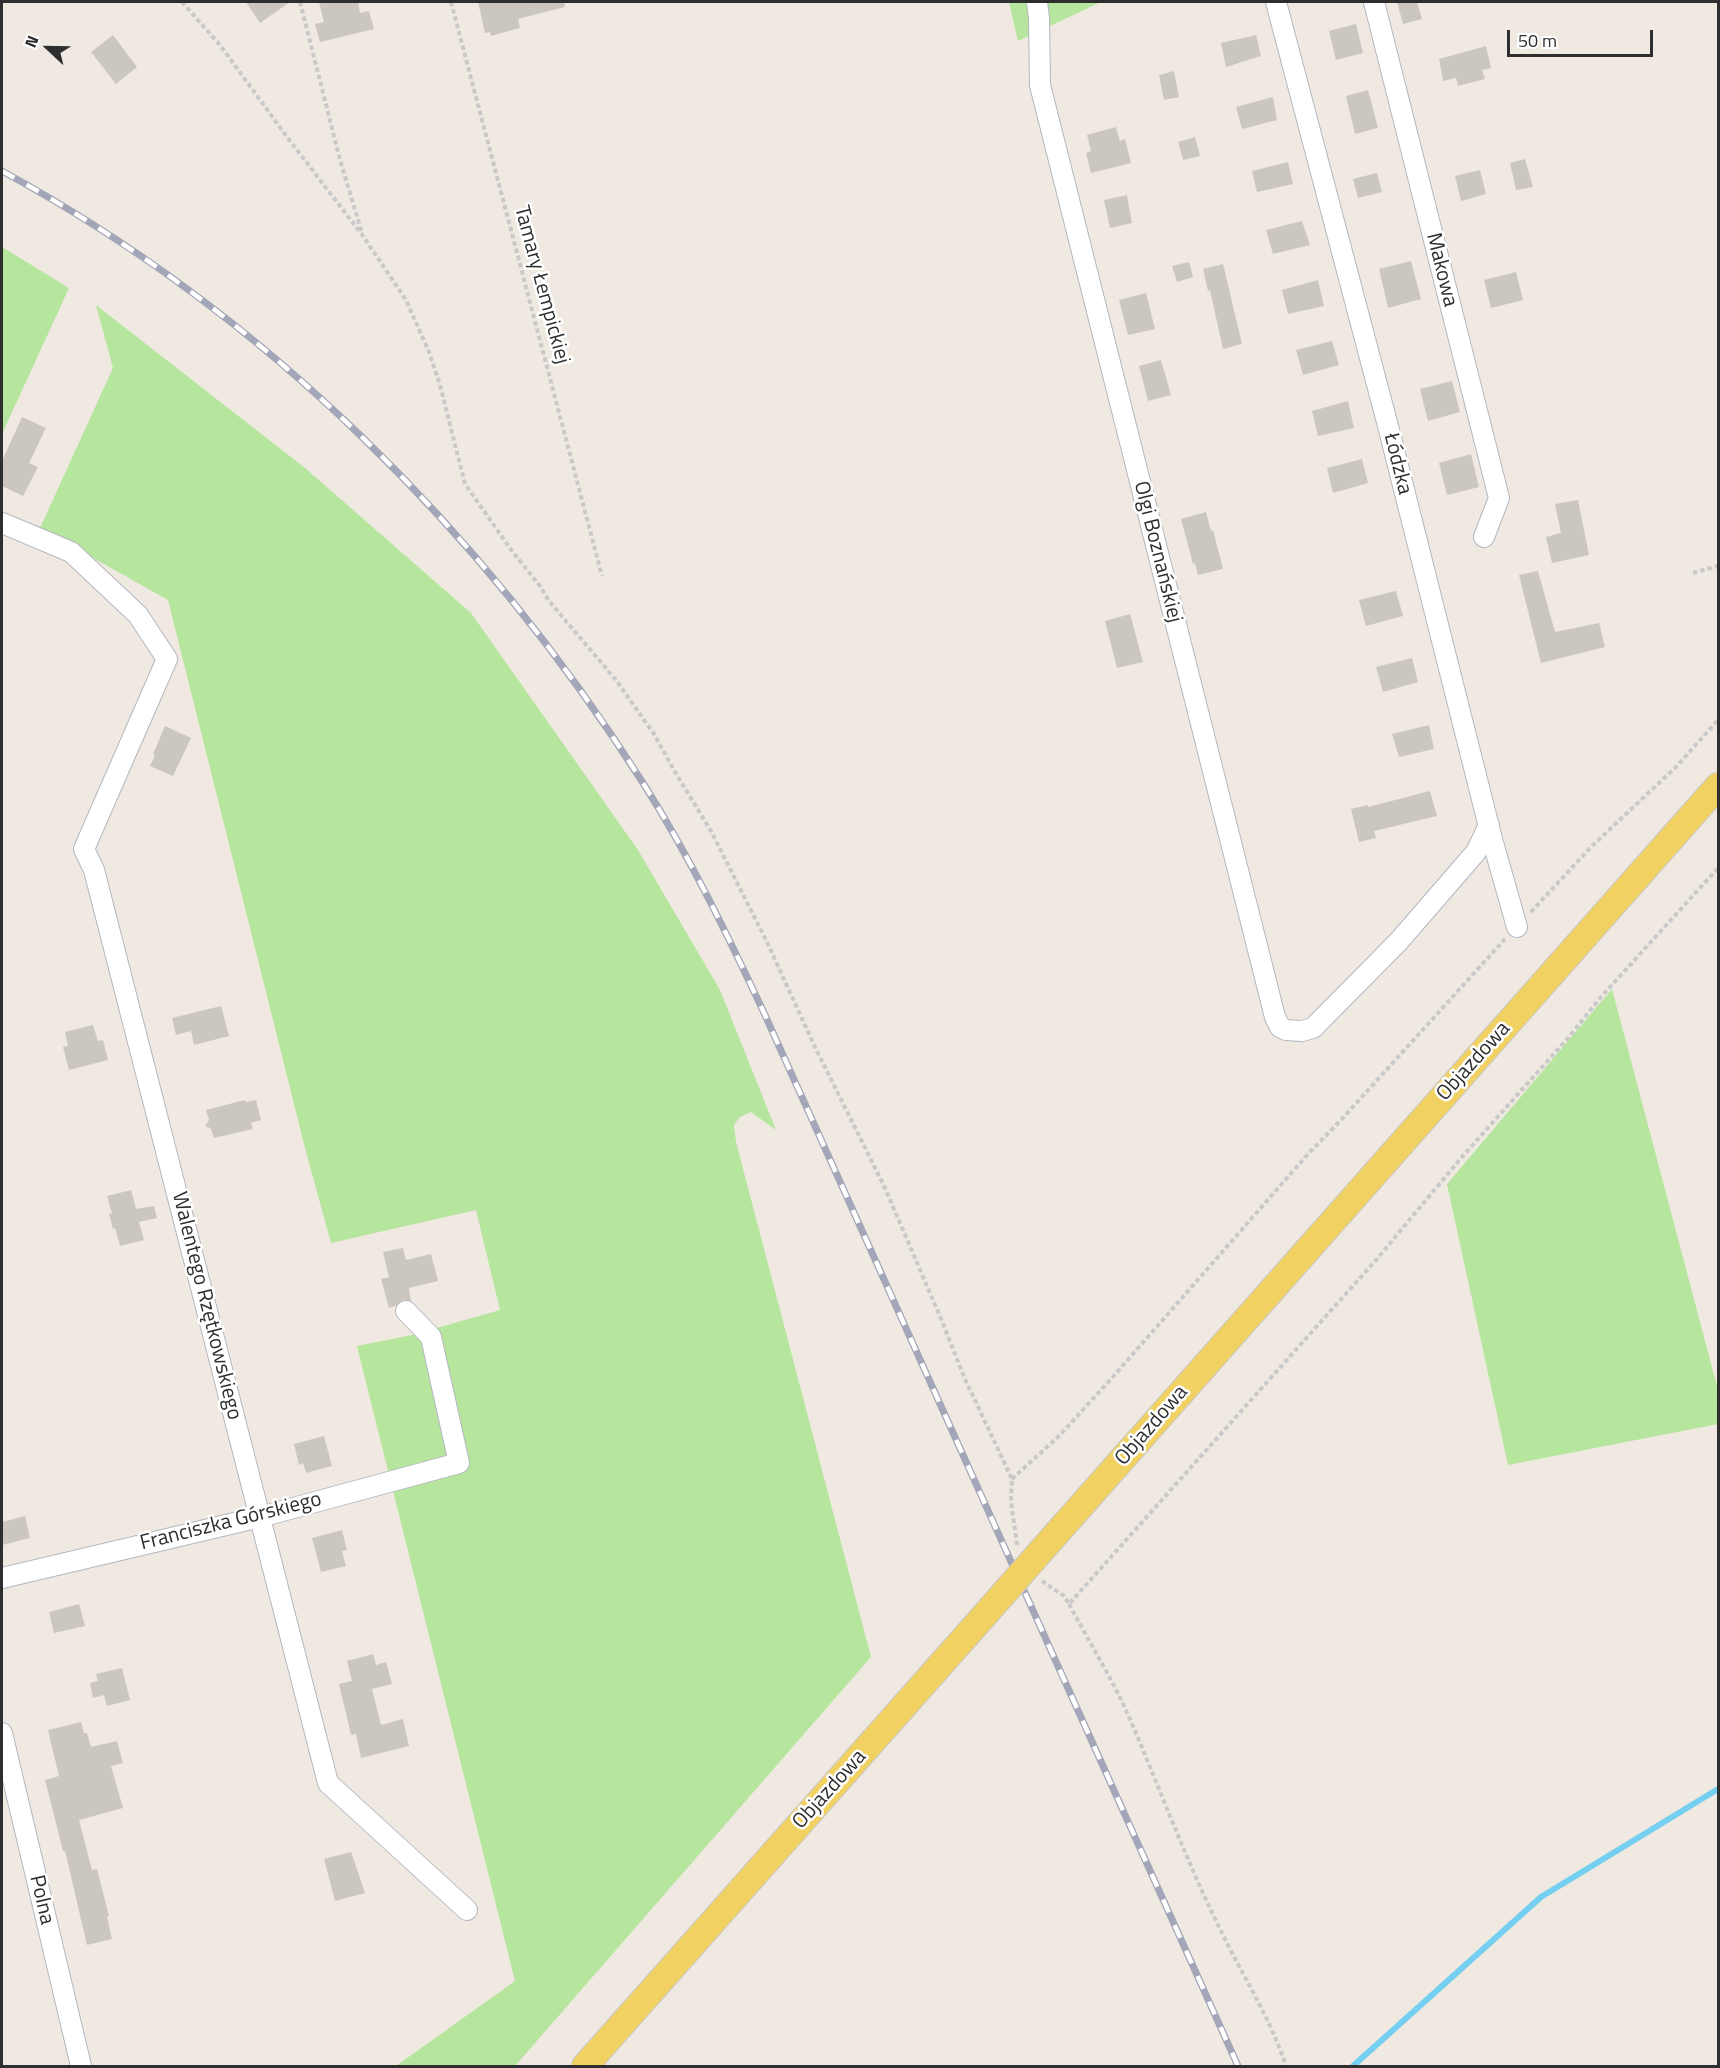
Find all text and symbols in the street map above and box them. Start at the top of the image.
north arrow [18,18,78,78]
scale bar [1510,18,1656,56]
text: 50 m [1518,27,1557,54]
text: N [18,32,45,51]
street label: Tamary Łempickiej [508,203,574,367]
street label: Makowa [1420,230,1462,310]
street label: Łódzka [1377,431,1417,497]
street label: Olgi Boznańskiej [1127,479,1187,625]
street label: Objazdowa [1432,1017,1516,1107]
street label: Walentego Rzętkowskiego [165,1189,247,1423]
street label: Objazdowa [1110,1381,1194,1471]
street label: Franciszka Górskiego [138,1487,324,1557]
street label: Objazdowa [788,1745,872,1835]
street label: Polna [23,1873,59,1927]

